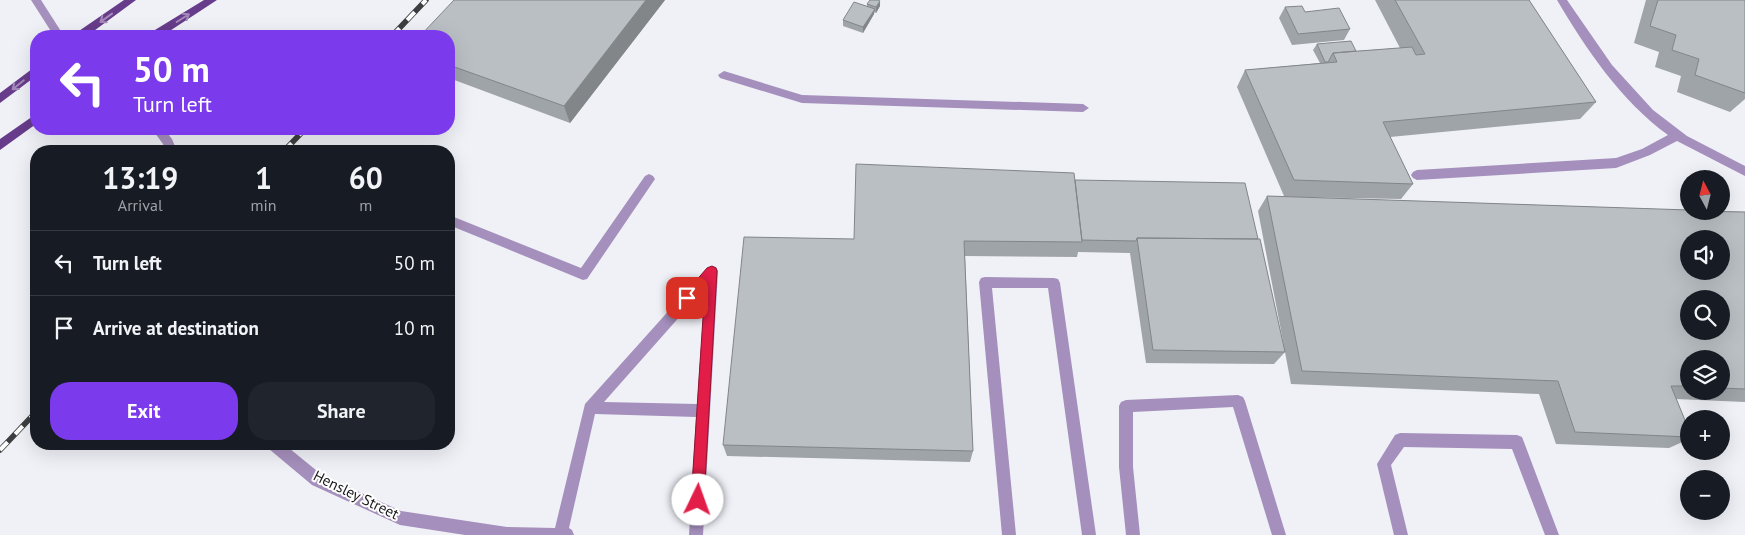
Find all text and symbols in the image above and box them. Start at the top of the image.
one-way arrow [99,13,113,23]
one-way arrow [176,13,190,23]
text: 50 m [133,46,210,92]
icon: left [50,50,115,115]
one-way arrow [12,79,25,90]
text: Turn left [133,90,212,118]
text: 13:19 [102,158,178,197]
text: 1 [255,158,272,197]
text: 60 [349,158,383,197]
north arrow [1680,170,1730,220]
map controls [1680,170,1730,520]
text: Arrival [118,195,163,215]
text: min [251,195,277,215]
text: m [359,195,372,215]
button: sound [1680,230,1730,280]
icon: left [50,249,78,277]
text: Turn left [93,251,162,275]
text: 50 m [394,251,435,275]
pin [666,277,708,319]
icon: arrive [673,284,701,312]
button: search [1680,290,1730,340]
icon: arrive [50,314,78,342]
text: Arrive at destination [93,316,259,340]
text: 10 m [394,316,435,340]
button: layers [1680,350,1730,400]
button: Exit [50,382,238,440]
button: Share [248,382,435,440]
button: + [1680,410,1730,460]
street label: Hensley Street [310,466,402,523]
button: − [1680,470,1730,520]
position arrow [671,473,723,525]

